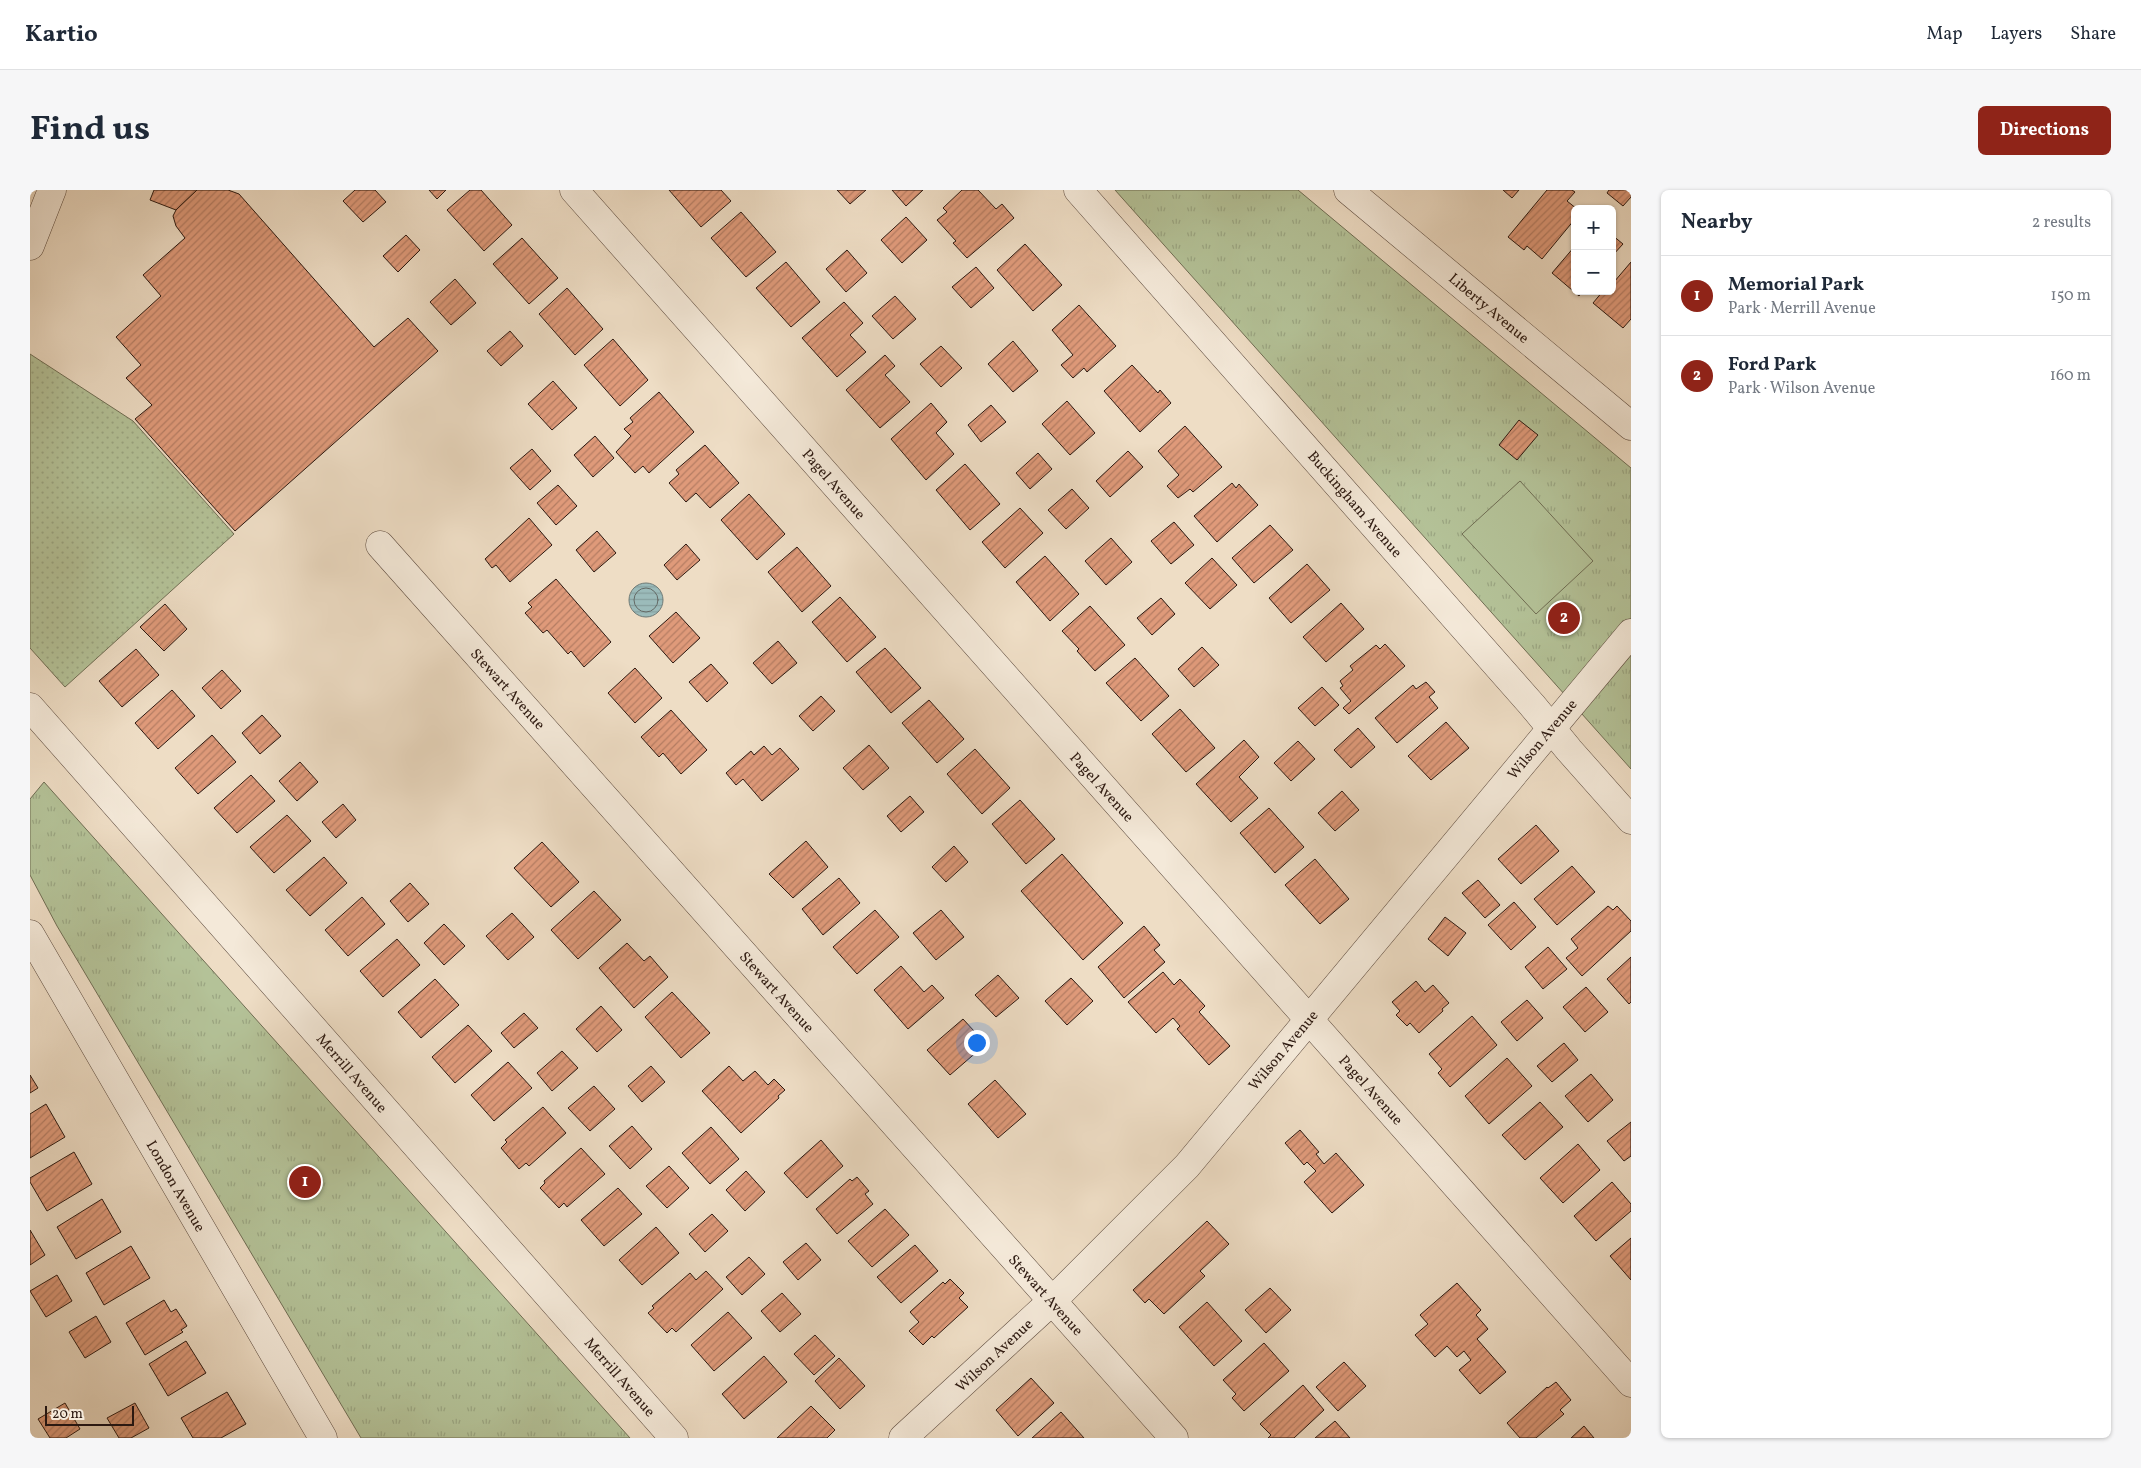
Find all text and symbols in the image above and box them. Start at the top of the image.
text: Kartio [25,18,98,52]
text: Map [1926,22,1962,47]
text: Layers [1990,22,2042,47]
text: Share [2070,22,2116,47]
text: Find us [30,106,150,154]
button: Directions [1978,106,2111,155]
map controls [1571,205,1616,295]
button: + [1571,205,1616,250]
text: Nearby [1681,208,1752,237]
text: 2 results [2032,212,2091,234]
button: − [1571,250,1616,295]
street label: Liberty Avenue [1443,269,1533,349]
text: Memorial Park [1728,272,1864,298]
text: 1 [1694,285,1700,307]
text: 150 m [2050,285,2091,307]
text: Park · Merrill Avenue [1728,298,1876,320]
text: Ford Park [1728,352,1816,378]
text: 2 [1693,365,1701,387]
text: 160 m [2050,365,2091,387]
text: Park · Wilson Avenue [1728,378,1875,400]
street label: Pagel Avenue [796,445,870,525]
street label: Buckingham Avenue [1302,447,1406,563]
pin: 2 [1548,599,1580,637]
street label: Stewart Avenue [465,645,549,735]
street label: Wilson Avenue [1503,695,1583,785]
street label: Pagel Avenue [1064,748,1138,828]
street label: Stewart Avenue [734,948,818,1038]
street label: Wilson Avenue [1244,1006,1324,1096]
street label: Merrill Avenue [310,1030,391,1118]
your location [964,1030,990,1056]
street label: Pagel Avenue [1333,1051,1407,1131]
street label: London Avenue [140,1137,209,1237]
pin: 1 [289,1163,321,1201]
street label: Stewart Avenue [1003,1251,1087,1341]
street label: Wilson Avenue [952,1315,1038,1398]
street label: Merrill Avenue [578,1334,659,1422]
scale bar [45,1403,134,1426]
text: 20 m [52,1405,83,1424]

